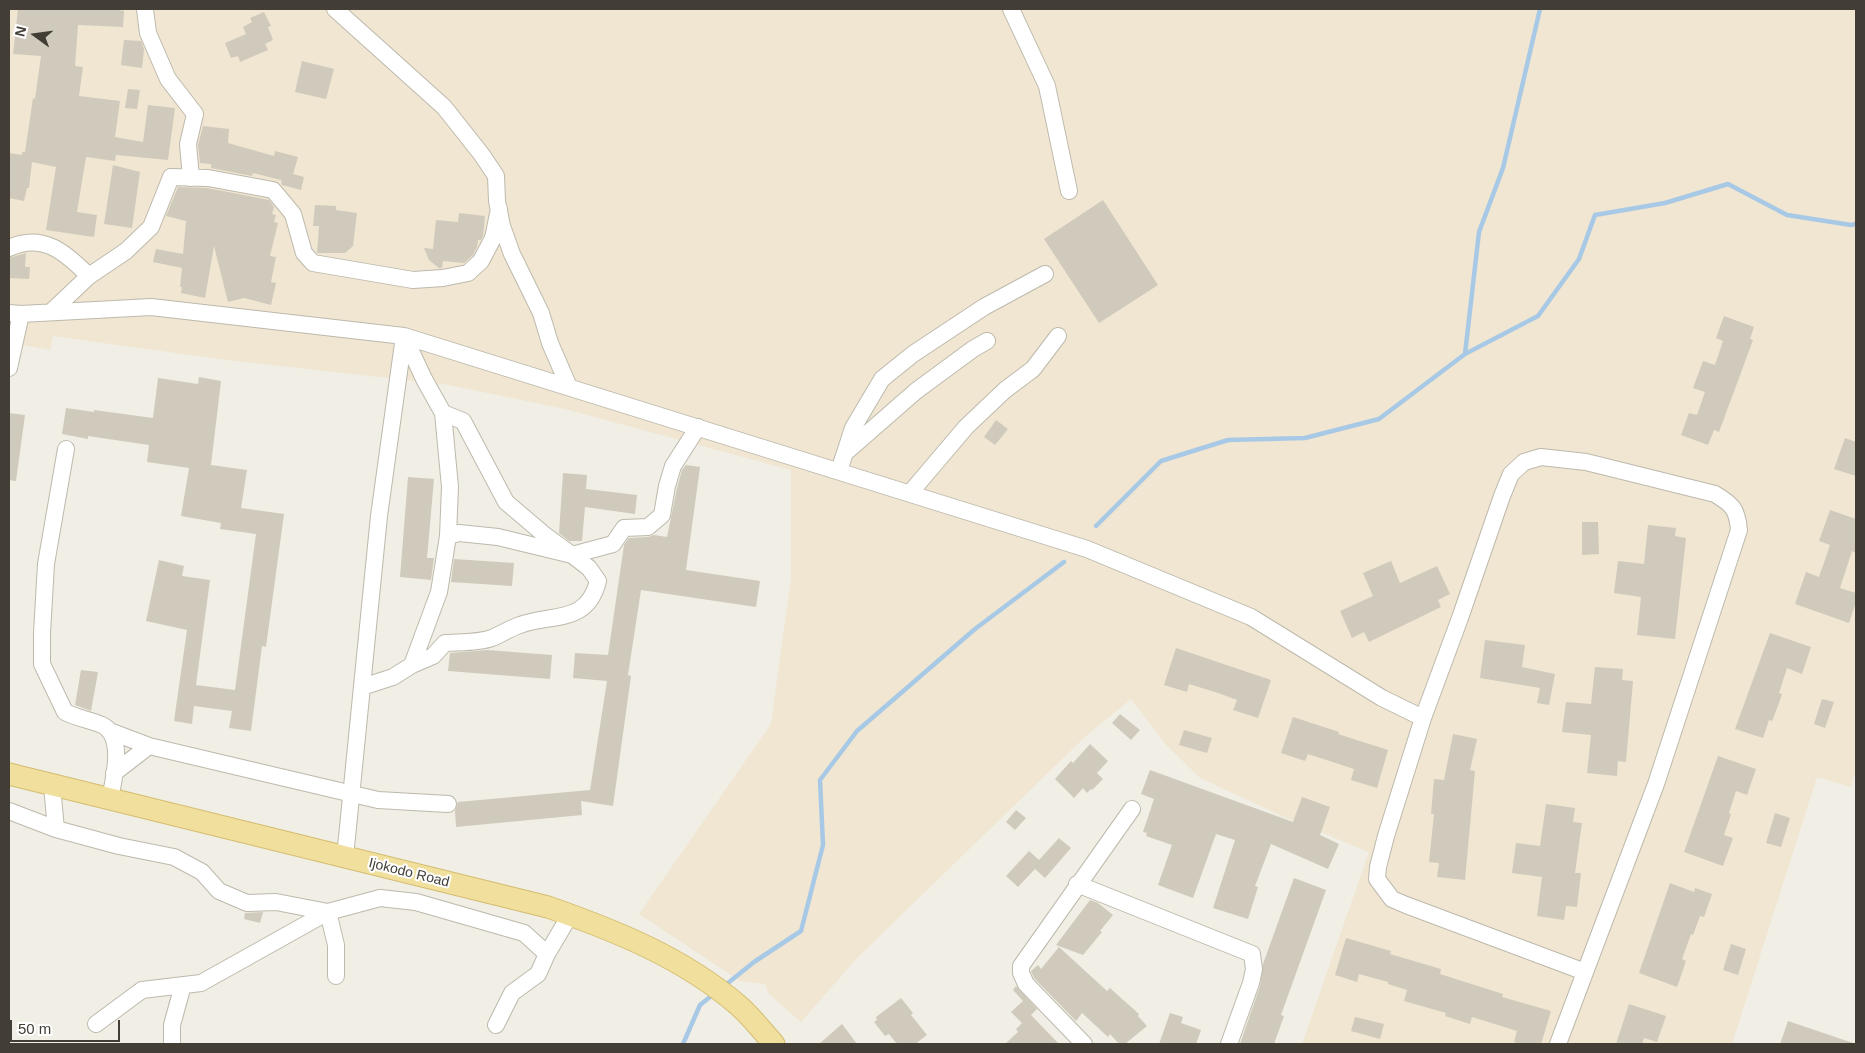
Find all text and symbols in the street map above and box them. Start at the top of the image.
north arrow [10,10,60,60]
text: N [11,25,29,38]
street label: Ijokodo Road [367,855,451,891]
scale bar [12,1010,122,1042]
text: 50 m [18,1020,51,1037]

